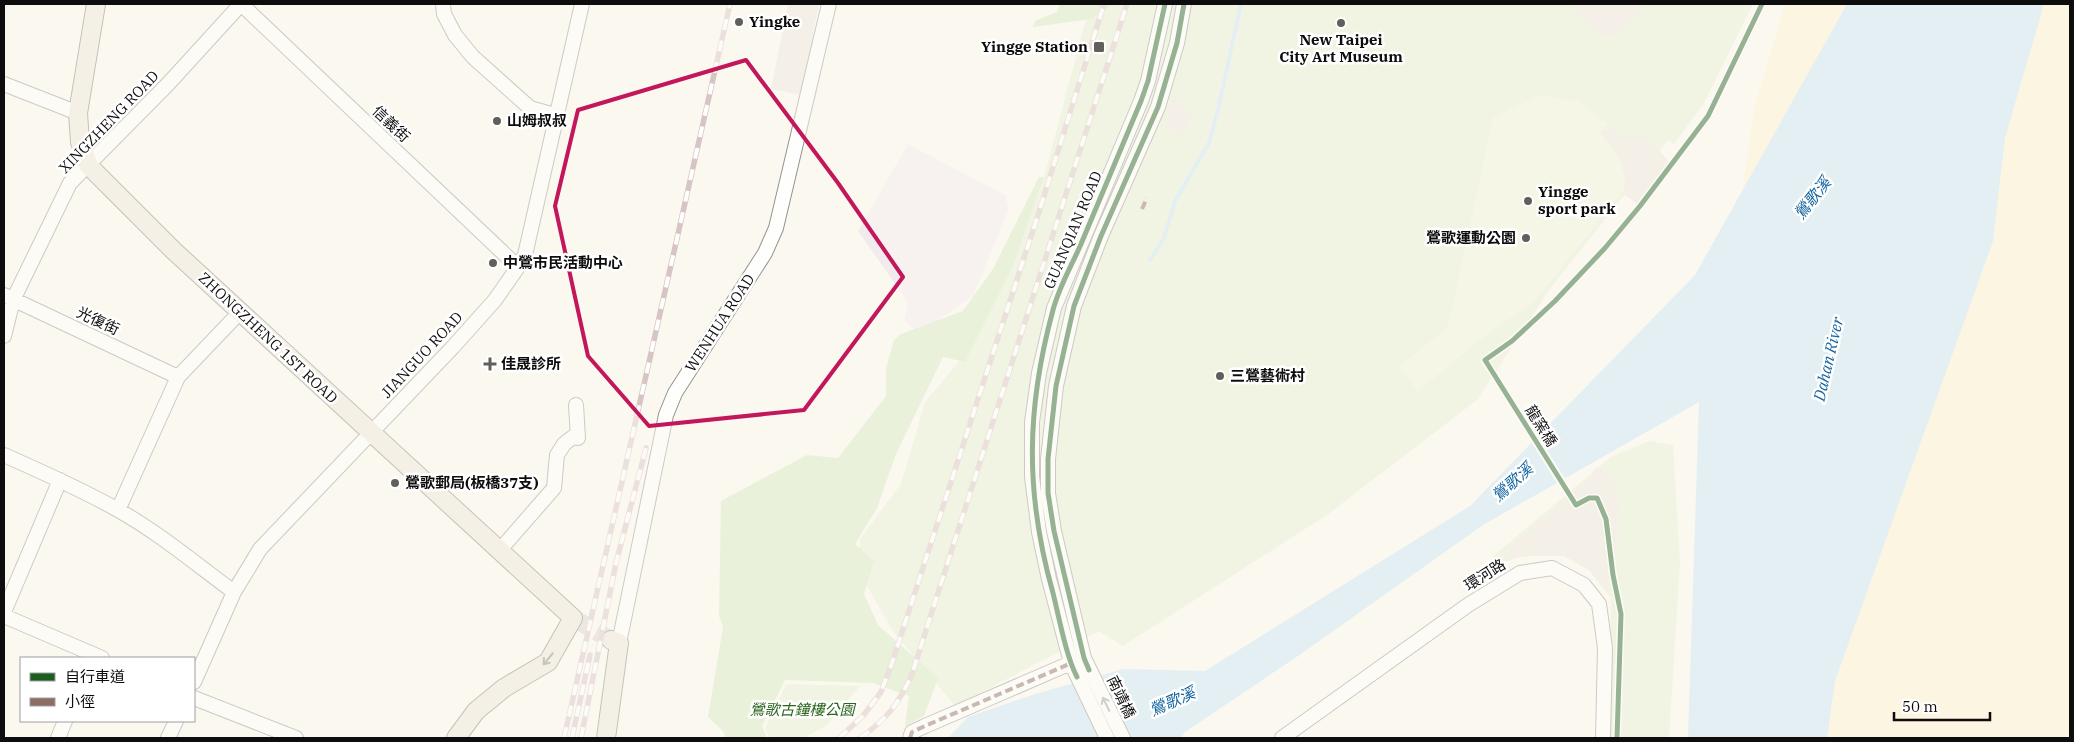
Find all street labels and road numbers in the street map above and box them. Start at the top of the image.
street label: XINGZHENG ROAD [55,66,163,177]
street label: 信義街 [368,101,414,146]
street label: GUANQIAN ROAD [1039,168,1106,292]
street label: ZHONGZHENG 1ST ROAD [195,268,342,407]
street label: WENHUA ROAD [681,270,758,375]
street label: 光復街 [74,302,123,339]
street label: JIANGUO ROAD [377,307,467,402]
street label: 龍窯橋 [1521,402,1561,450]
street label: 環河路 [1461,555,1509,595]
street label: 南靖橋 [1103,672,1140,721]

